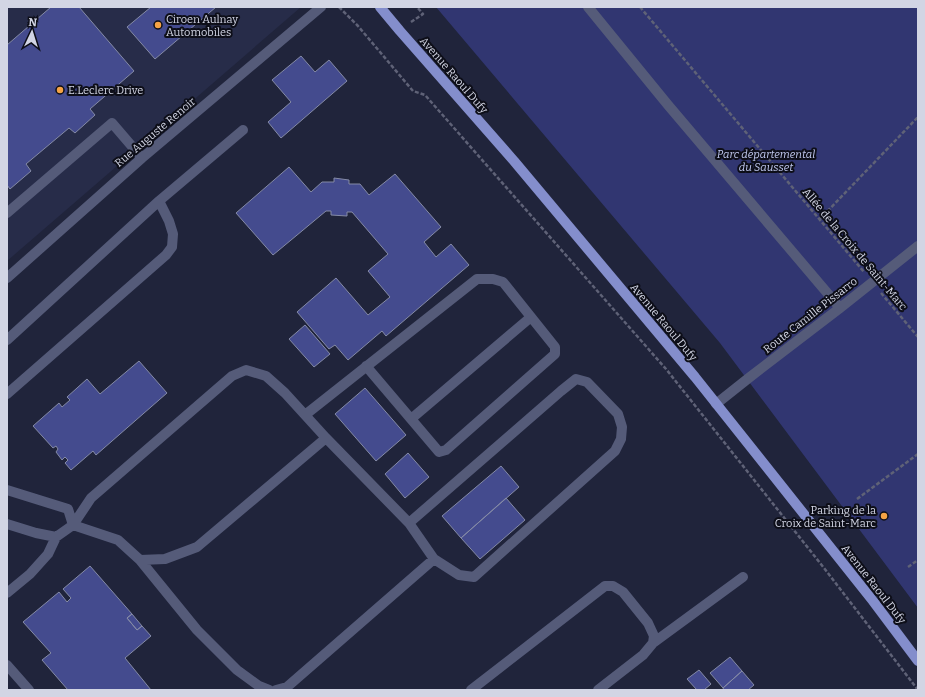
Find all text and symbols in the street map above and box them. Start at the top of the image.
north arrow [12,12,52,52]
place label: Ciroen Aulnay Automobiles [166,13,238,39]
text: N [28,16,38,29]
marker: Ciroen Aulnay Automobiles [153,20,163,30]
street label: Avenue Raoul Dufy [417,35,490,116]
place label: E.Leclerc Drive [68,84,143,97]
marker: E.Leclerc Drive [55,85,65,95]
street label: Rue Auguste Renoir [112,95,198,170]
park label: Parc départemental du Sausset [717,148,815,174]
street label: Allée de la Croix de Saint-Marc [800,186,910,313]
street label: Route Camille Pissarro [761,275,860,356]
street label: Avenue Raoul Dufy [628,281,700,364]
place label: Parking de la Croix de Saint-Marc [775,504,876,530]
marker: Parking de la Croix de Saint-Marc [879,511,889,521]
street label: Avenue Raoul Dufy [839,542,909,627]

